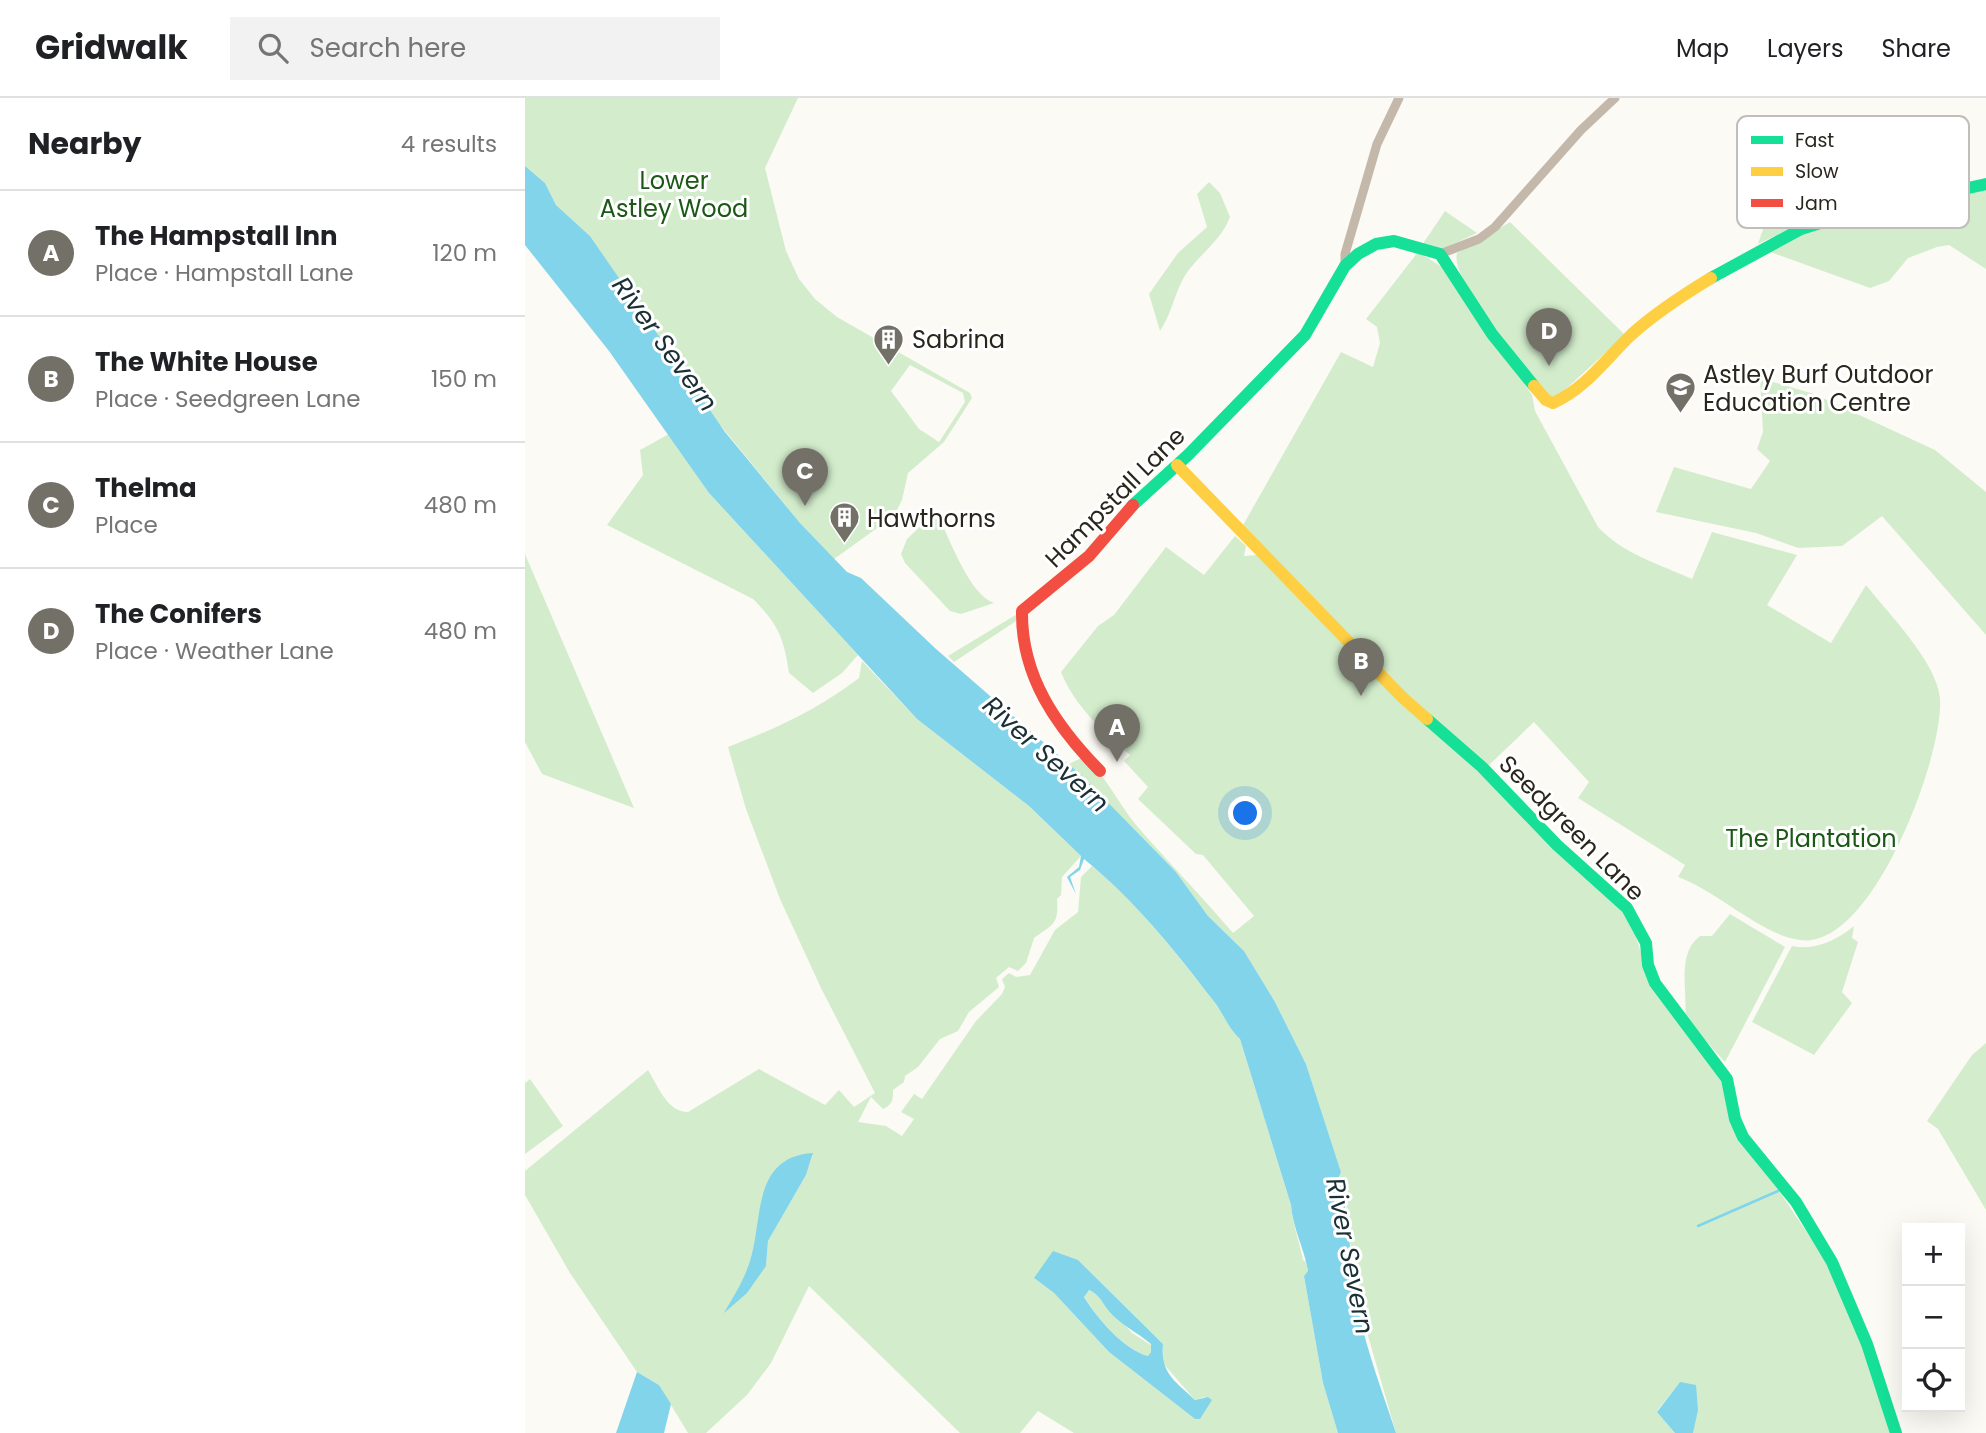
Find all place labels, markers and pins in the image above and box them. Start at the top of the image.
pin: D [1526,308,1572,366]
building icon: Sabrina [872,322,906,366]
place label: Sabrina [912,323,1005,356]
place label: Astley Burf Outdoor Education Centre [1703,358,1933,419]
school or university icon: Astley Burf Outdoor Education Centre [1663,371,1697,415]
pin: C [782,448,828,506]
building icon: Hawthorns [827,501,861,545]
place label: Hawthorns [867,502,996,535]
pin: B [1338,638,1384,696]
pin: A [1094,704,1140,762]

